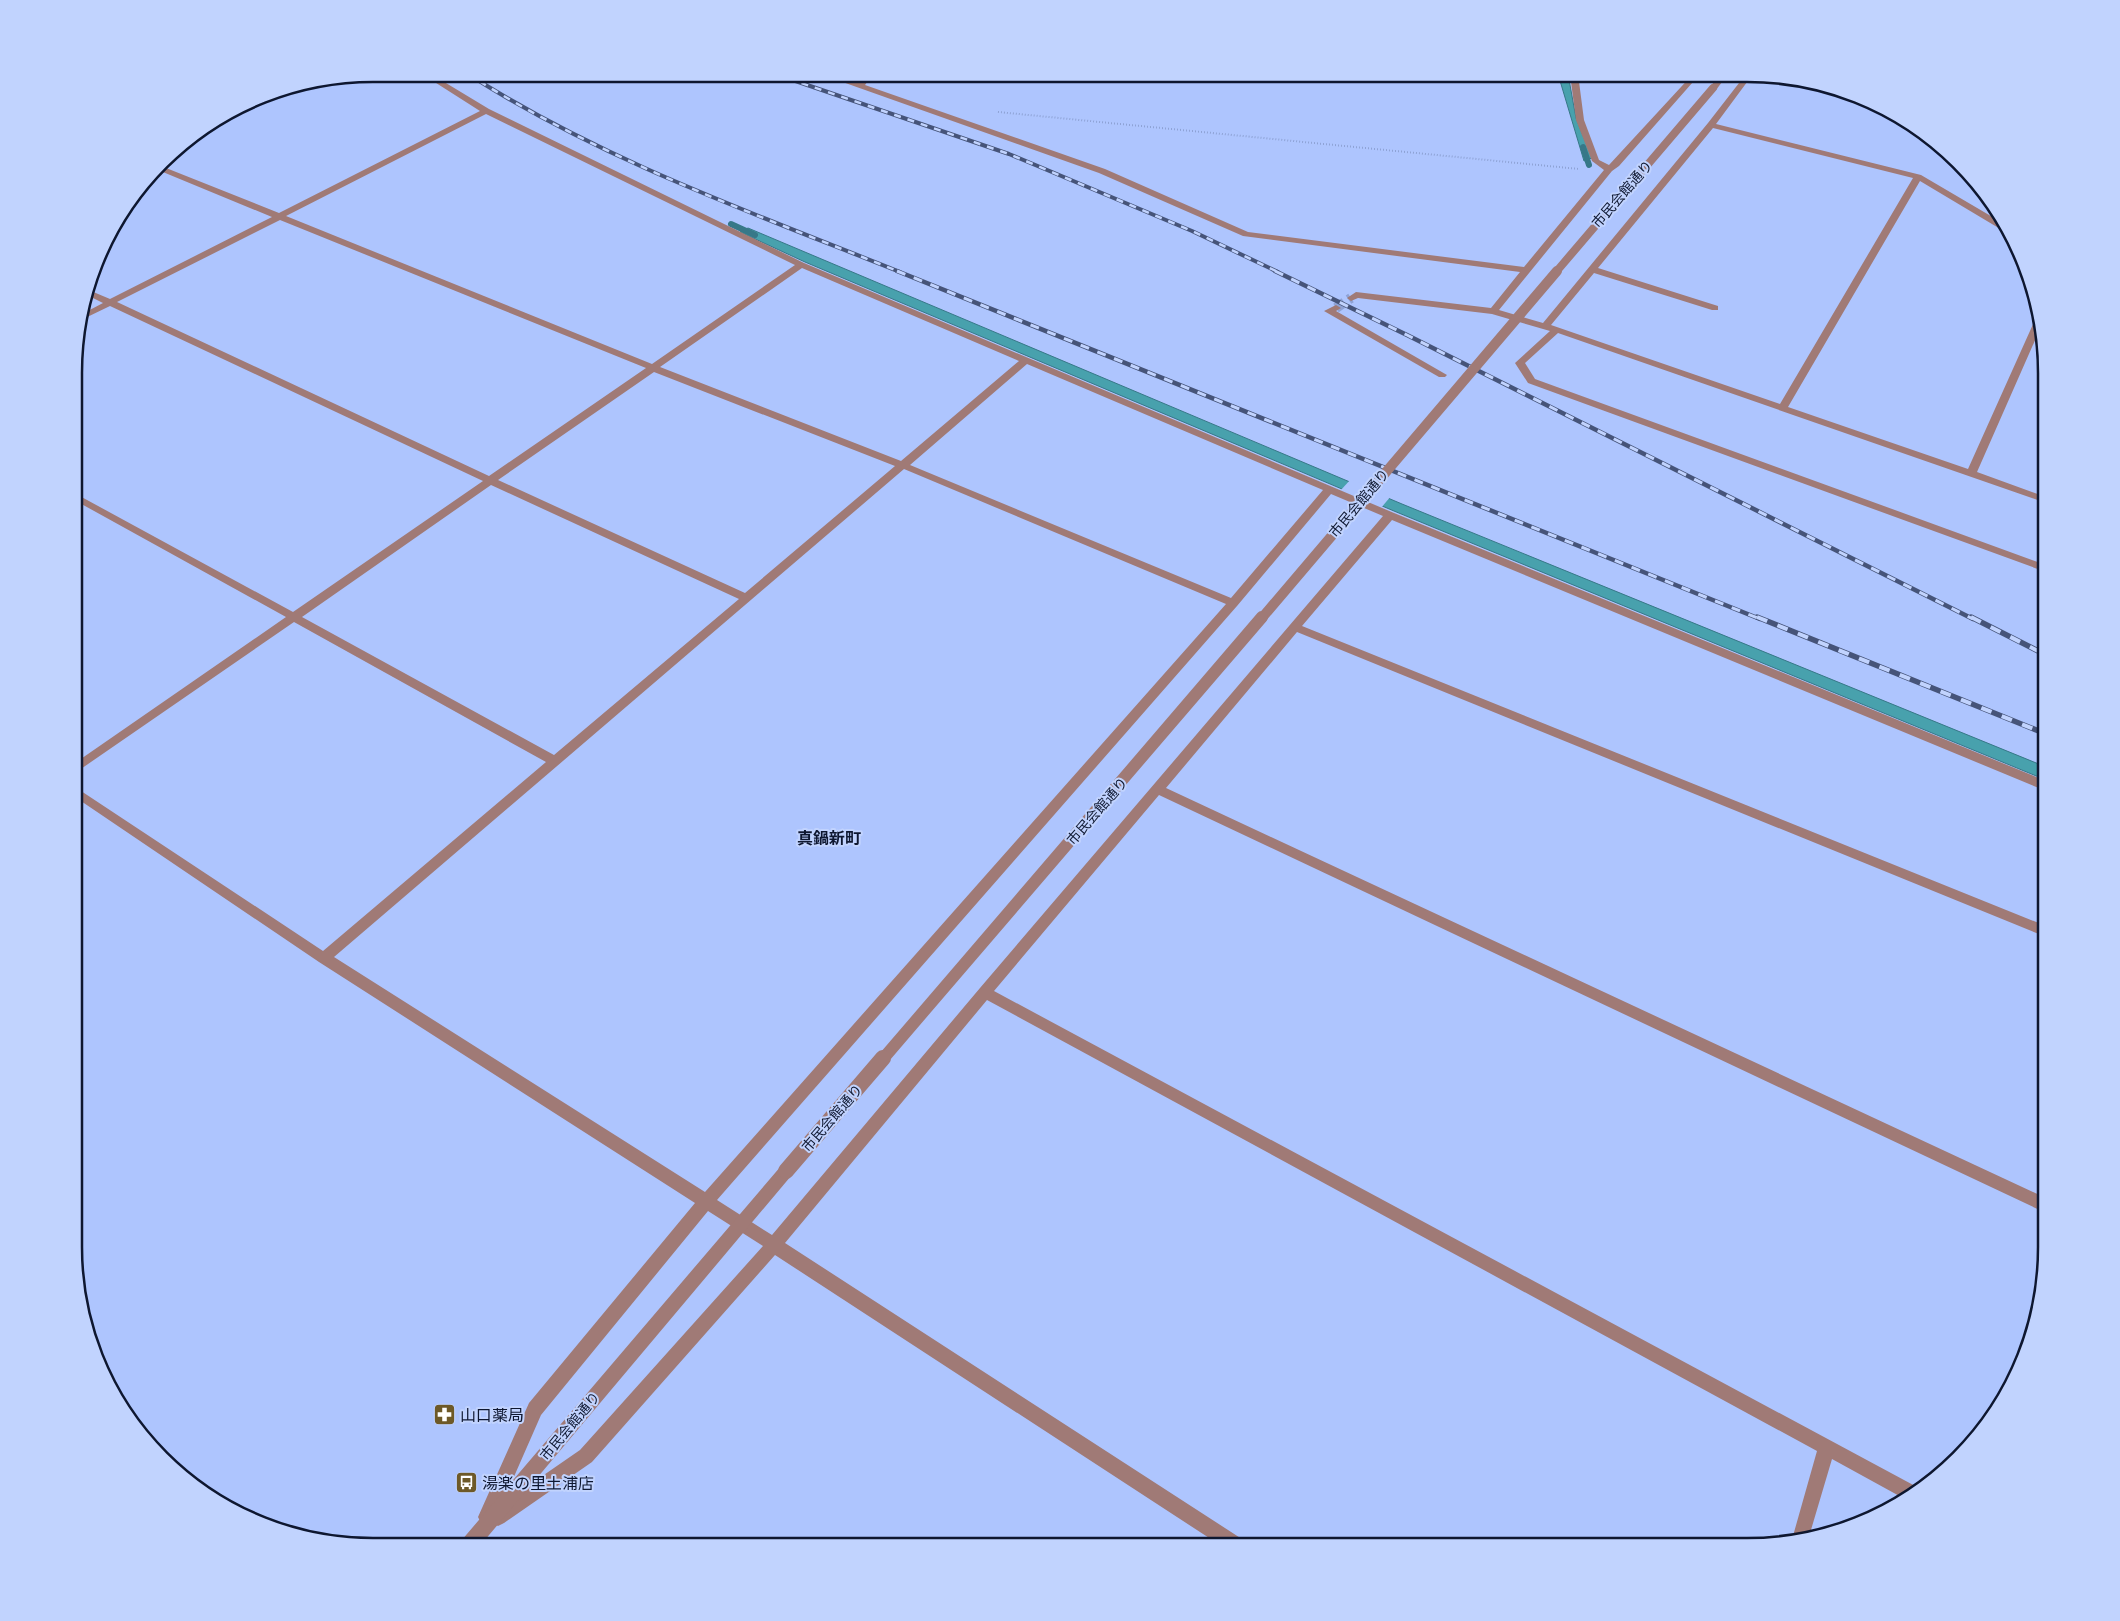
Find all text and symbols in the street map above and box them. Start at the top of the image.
street label: 市民会館通り [1588,156,1656,232]
street label: 市民会館通り [1325,465,1393,541]
street label: 市民会館通り [1063,773,1131,849]
district label: 真鍋新町 [797,828,861,848]
street label: 市民会館通り [798,1080,866,1156]
street label: 市民会館通り [536,1388,604,1464]
pharmacy icon: 山口薬局 [432,1403,456,1427]
place label: 山口薬局 [460,1405,524,1425]
bus stop icon: 湯楽の里土浦店 [454,1471,478,1495]
place label: 湯楽の里土浦店 [482,1473,594,1493]

